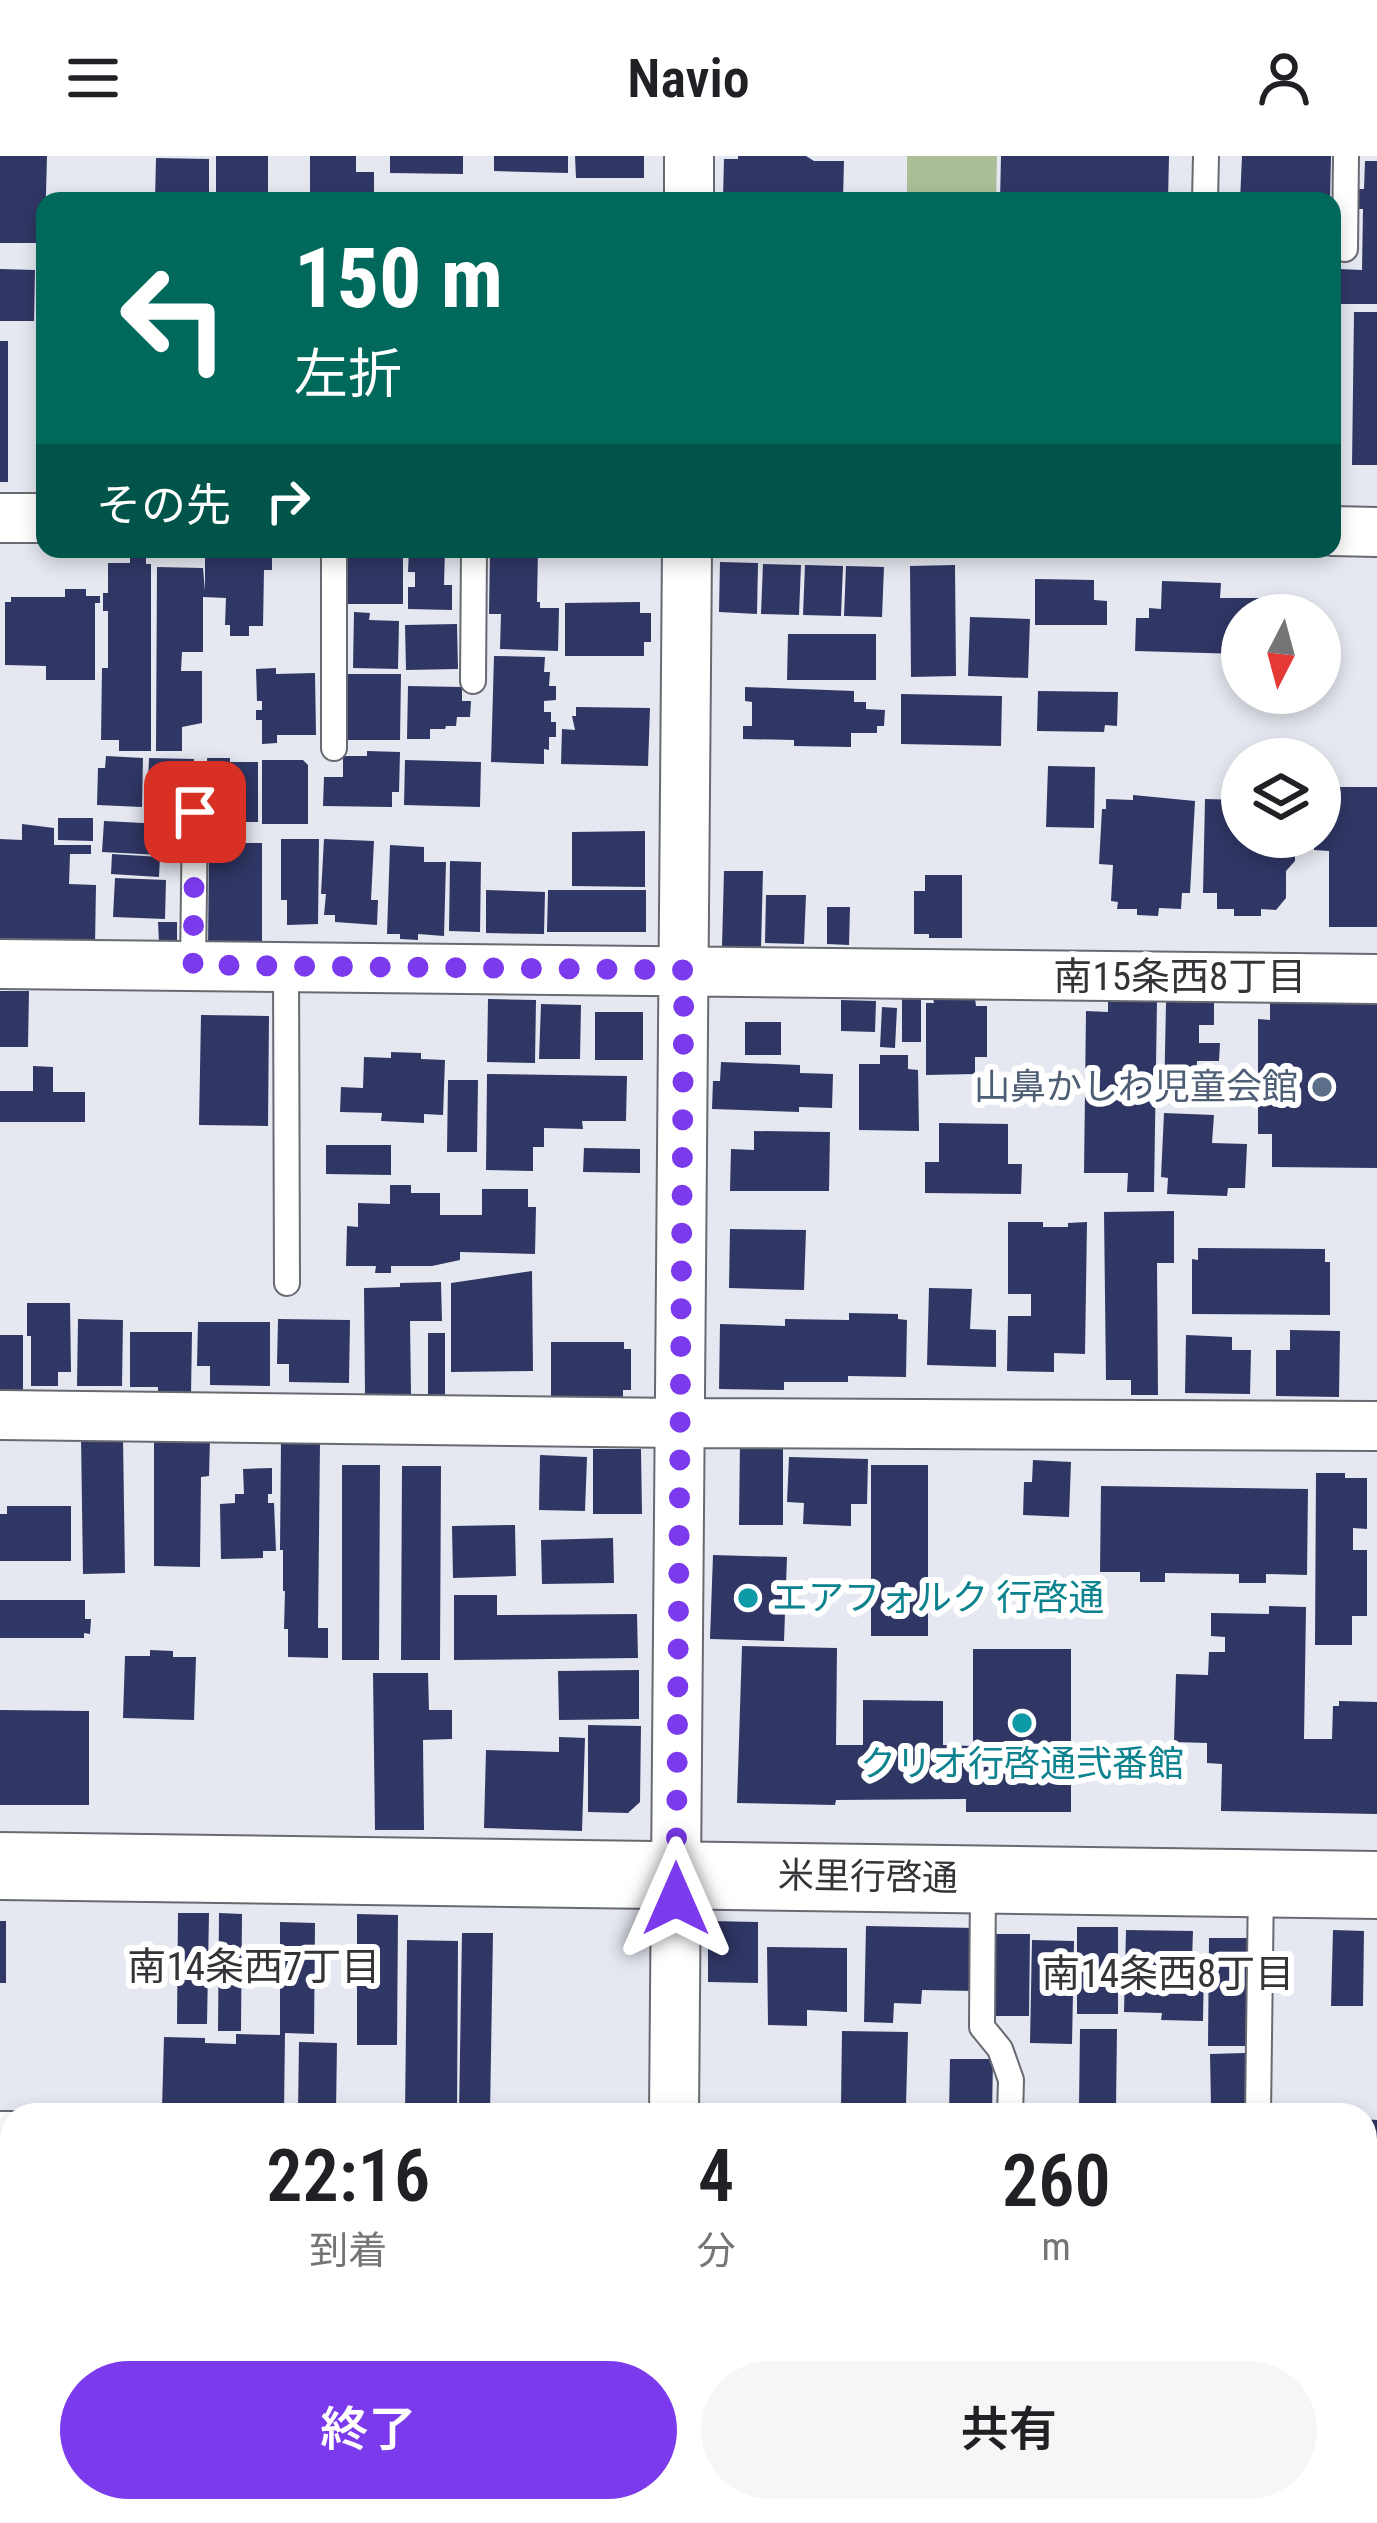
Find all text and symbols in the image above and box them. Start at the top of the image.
icon: menu [60,45,126,111]
icon: person [1251,45,1317,111]
text: Navio [627,47,750,110]
text: 150 m [294,229,503,328]
icon: left [96,240,252,396]
text: 左折 [294,343,402,406]
icon: right [255,468,321,534]
text: その先 [96,479,231,532]
north arrow [1221,594,1341,714]
map controls [1221,594,1341,858]
button: layers [1221,738,1341,858]
pin [144,761,246,863]
icon: arrive [162,779,228,845]
district label: 南15条西8丁目 [1054,954,1306,1000]
place label: 山鼻かしわ児童会館 [974,1066,1298,1108]
marker: 山鼻かしわ児童会館 [1309,1074,1335,1100]
place label: エアフォルク 行啓通 [772,1577,1104,1619]
marker: エアフォルク 行啓通 [735,1585,761,1611]
marker: クリオ行啓通弐番館 [1009,1710,1035,1736]
place label: クリオ行啓通弐番館 [860,1743,1184,1785]
position arrow [613,1836,739,1962]
street label: 米里行啓通 [778,1854,958,1900]
district label: 南14条西7丁目 [128,1944,380,1990]
district label: 南14条西8丁目 [1042,1951,1294,1997]
text: 22:16 [266,2134,430,2219]
text: 4 [698,2134,734,2219]
text: 260 [1002,2139,1111,2224]
text: m [1042,2224,1071,2270]
text: 到着 [309,2228,387,2274]
text: 分 [697,2228,736,2274]
button: 終了 [60,2361,677,2499]
button: 共有 [701,2361,1317,2499]

